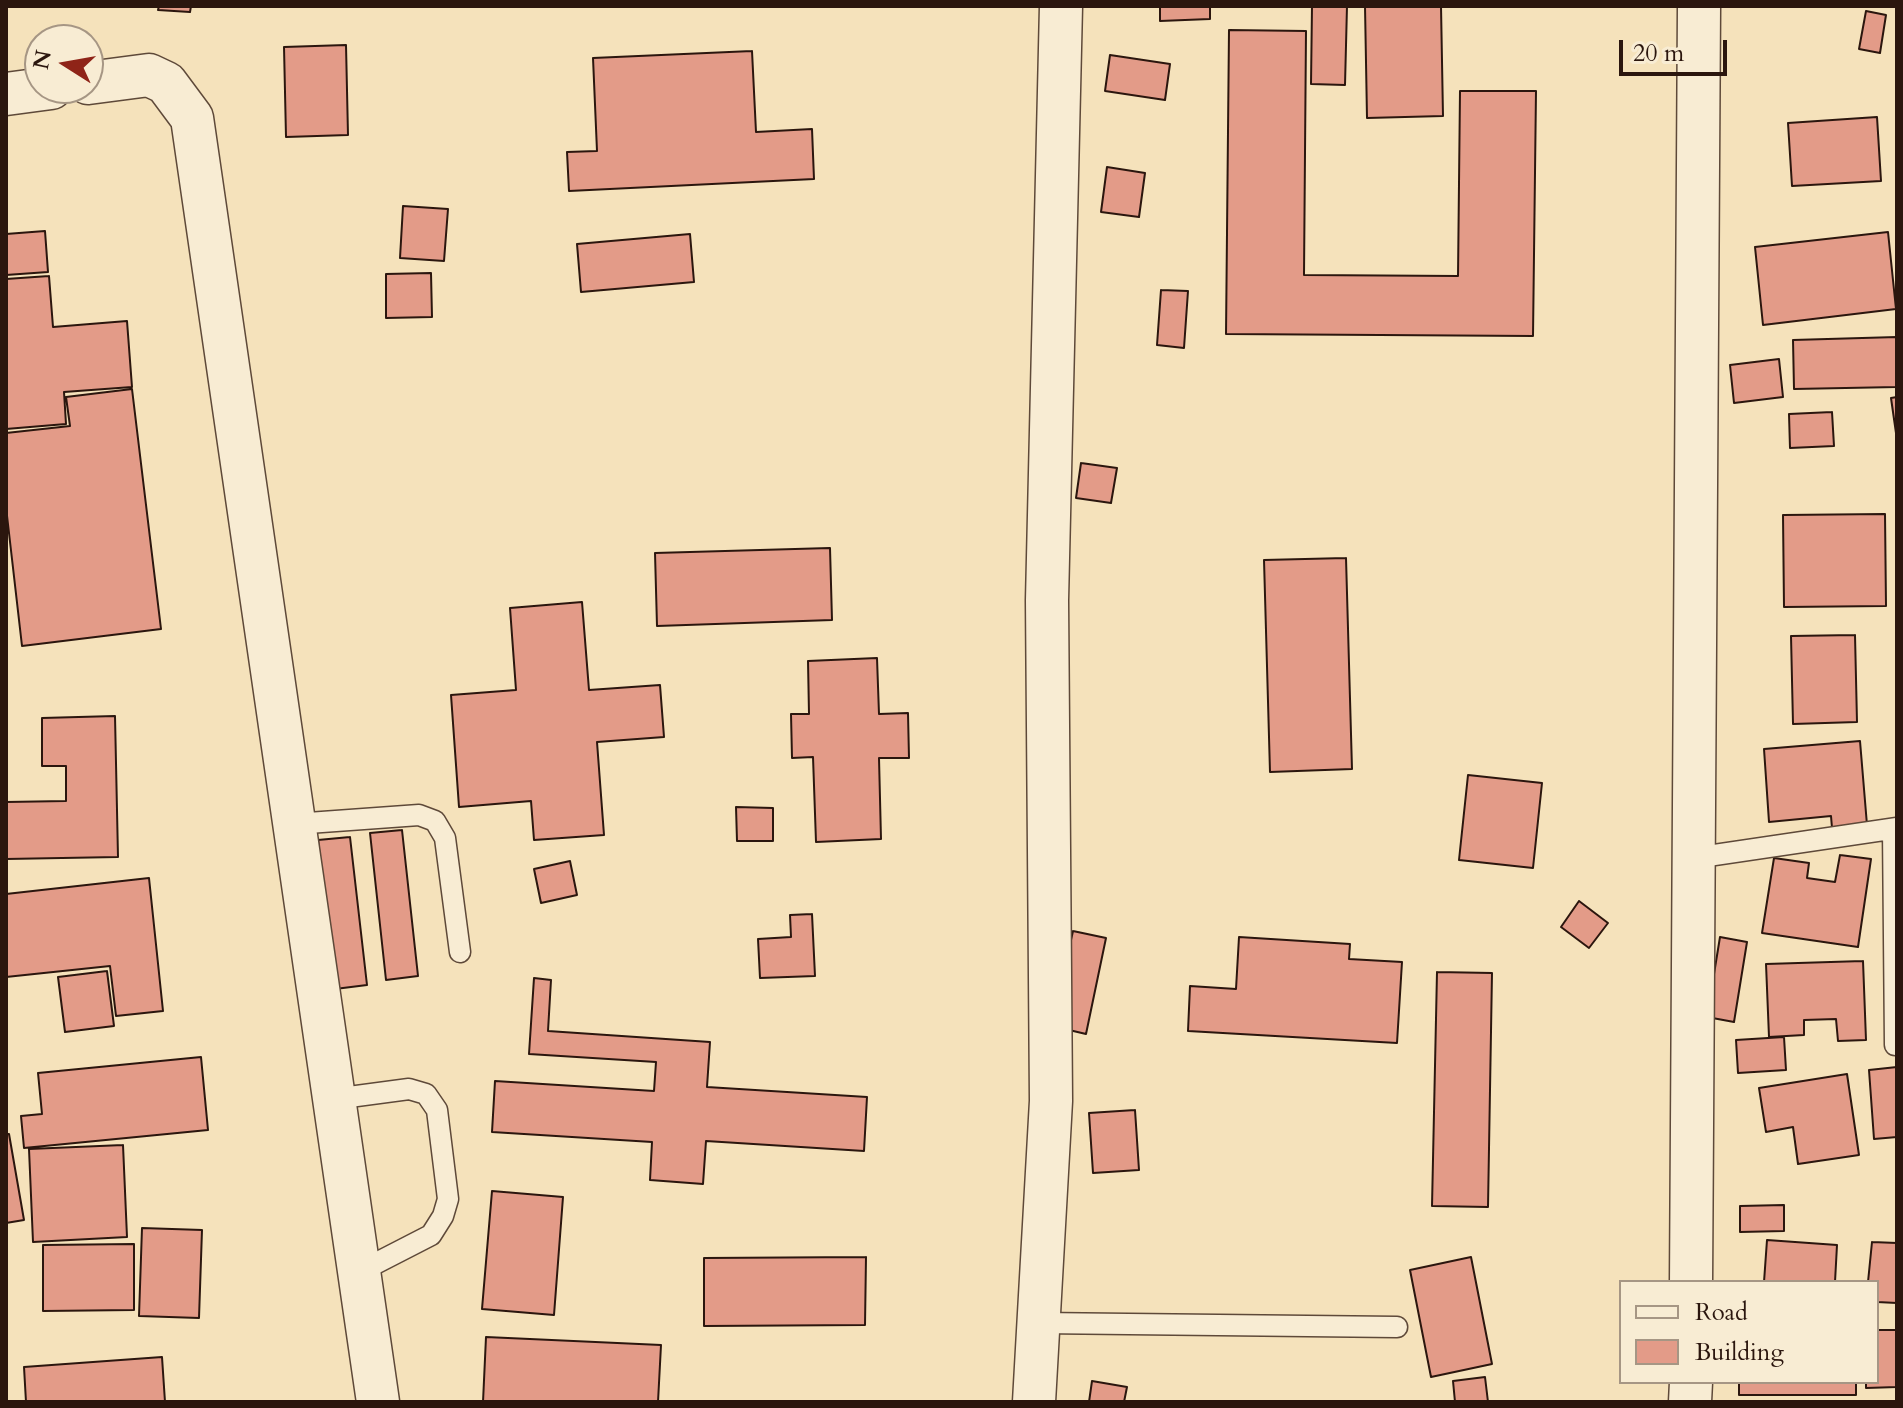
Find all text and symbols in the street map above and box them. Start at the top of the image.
north arrow [24,24,104,104]
scale bar [1623,24,1731,74]
text: 20 m [1633,37,1684,70]
text: N [26,48,59,72]
legend [1619,1280,1879,1384]
text: Road [1695,1296,1748,1329]
text: Building [1695,1336,1784,1369]

